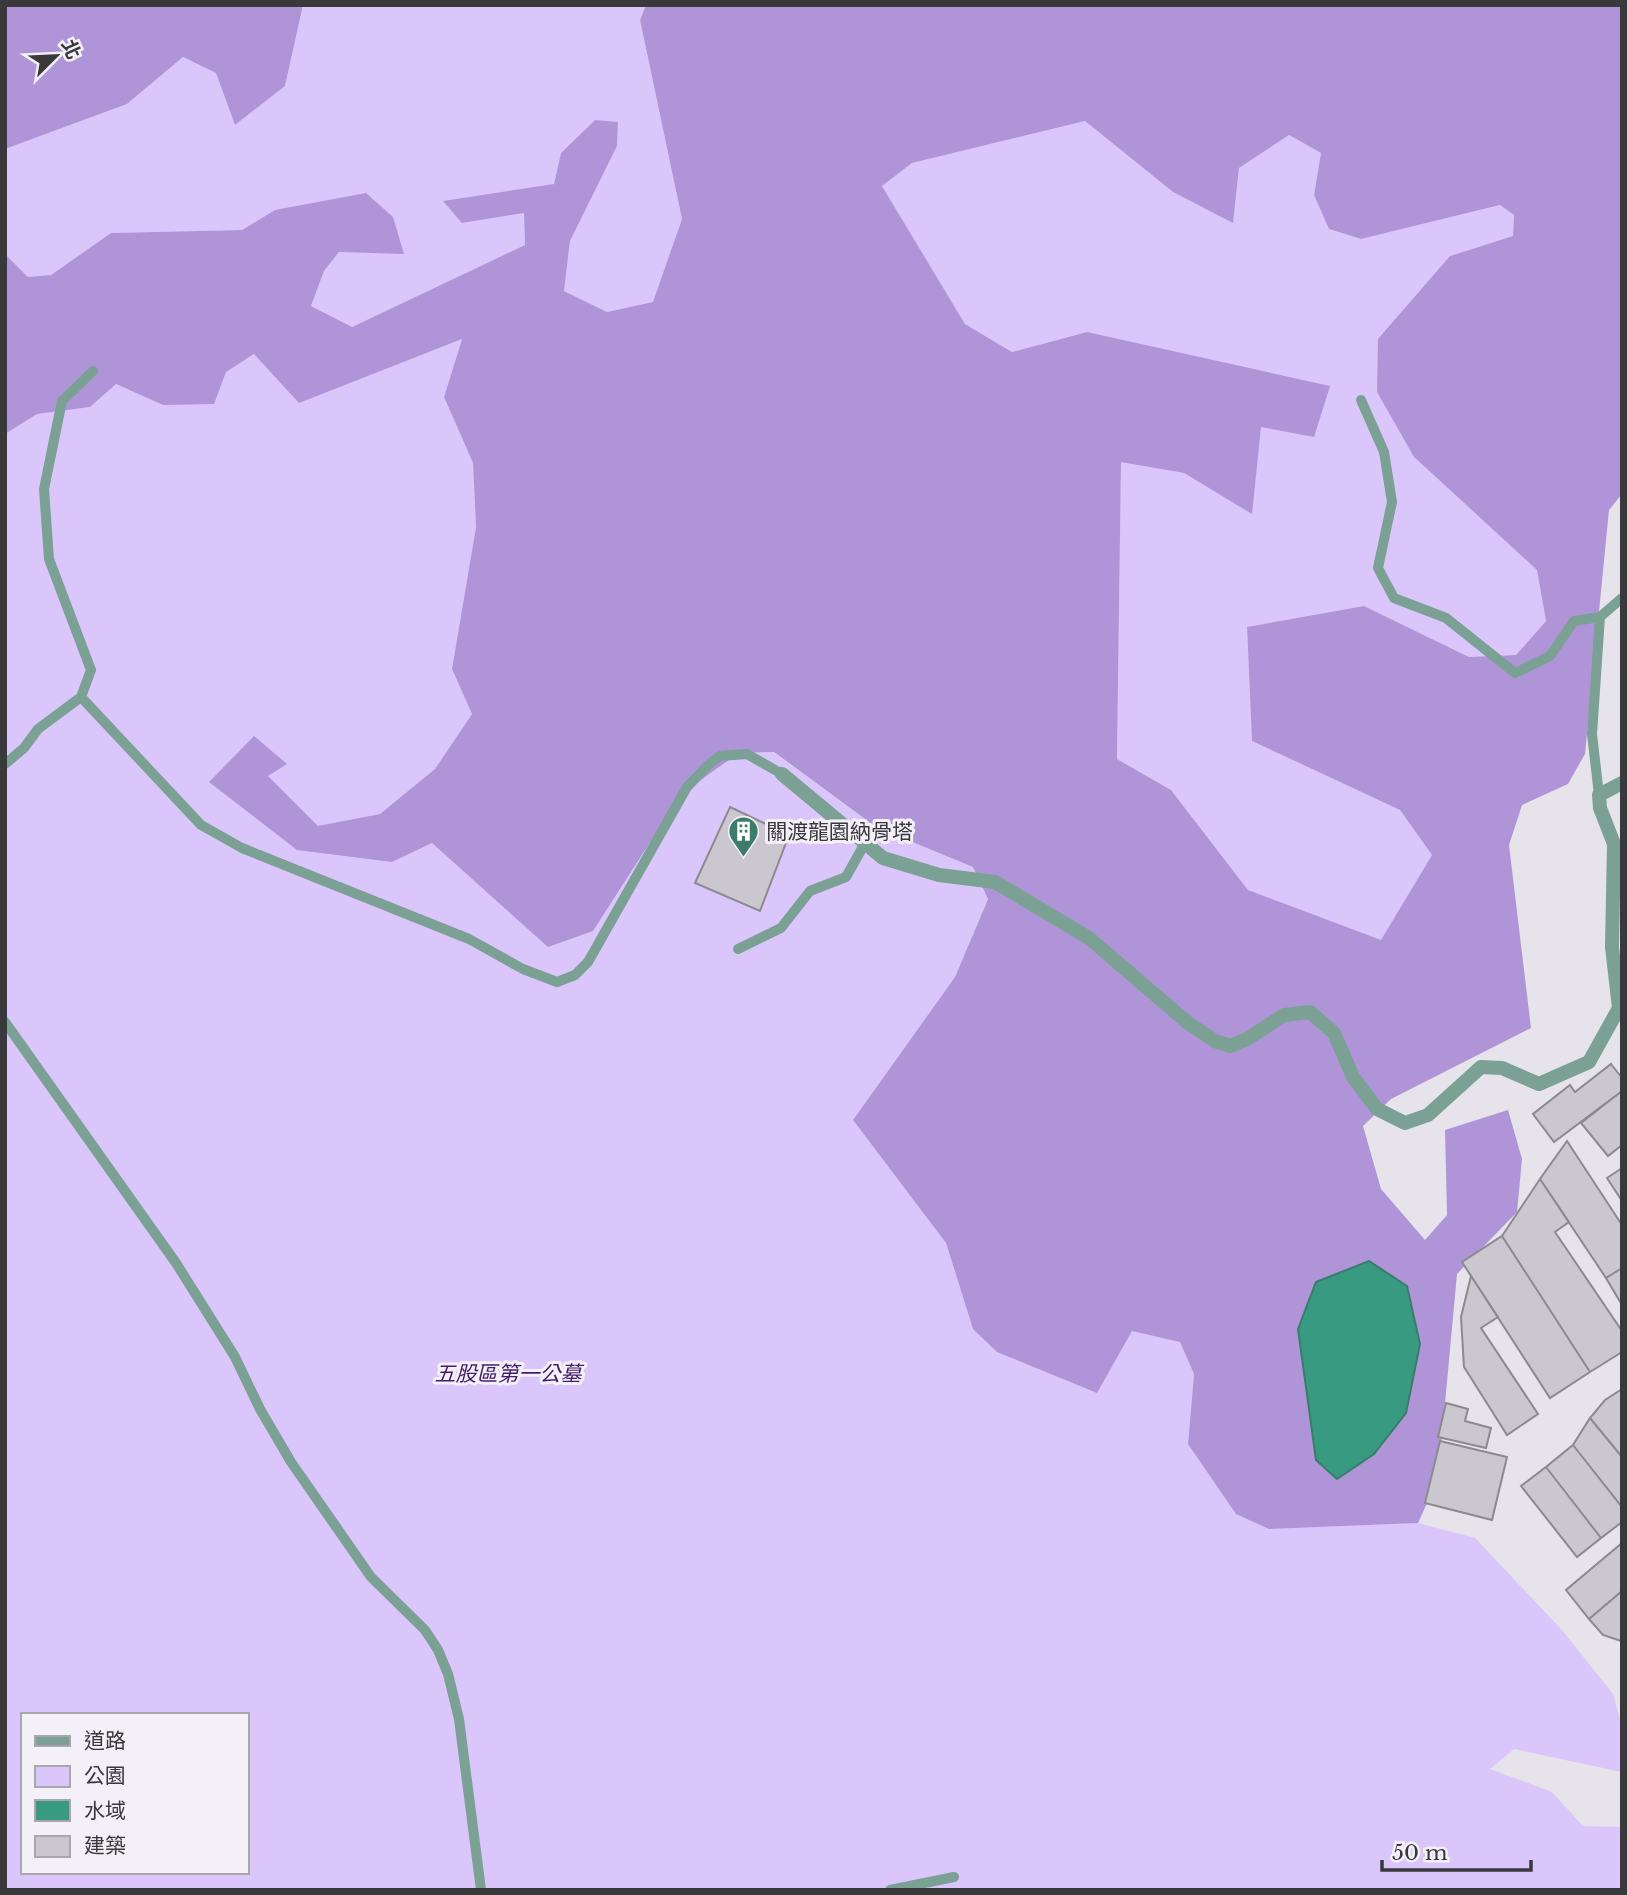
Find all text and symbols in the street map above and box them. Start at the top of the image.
north arrow [21,21,91,91]
text: 北 [57,36,85,63]
building icon: 關渡龍園納骨塔 [726,815,760,859]
place label: 關渡龍園納骨塔 [766,819,913,845]
park label: 五股區第一公墓 [435,1361,584,1387]
legend [21,1713,248,1874]
text: 道路 [84,1728,126,1754]
text: 公園 [84,1763,126,1789]
text: 水域 [84,1798,126,1824]
scale bar [1382,1828,1531,1872]
text: 建築 [84,1833,126,1859]
text: 50 m [1392,1840,1448,1866]

